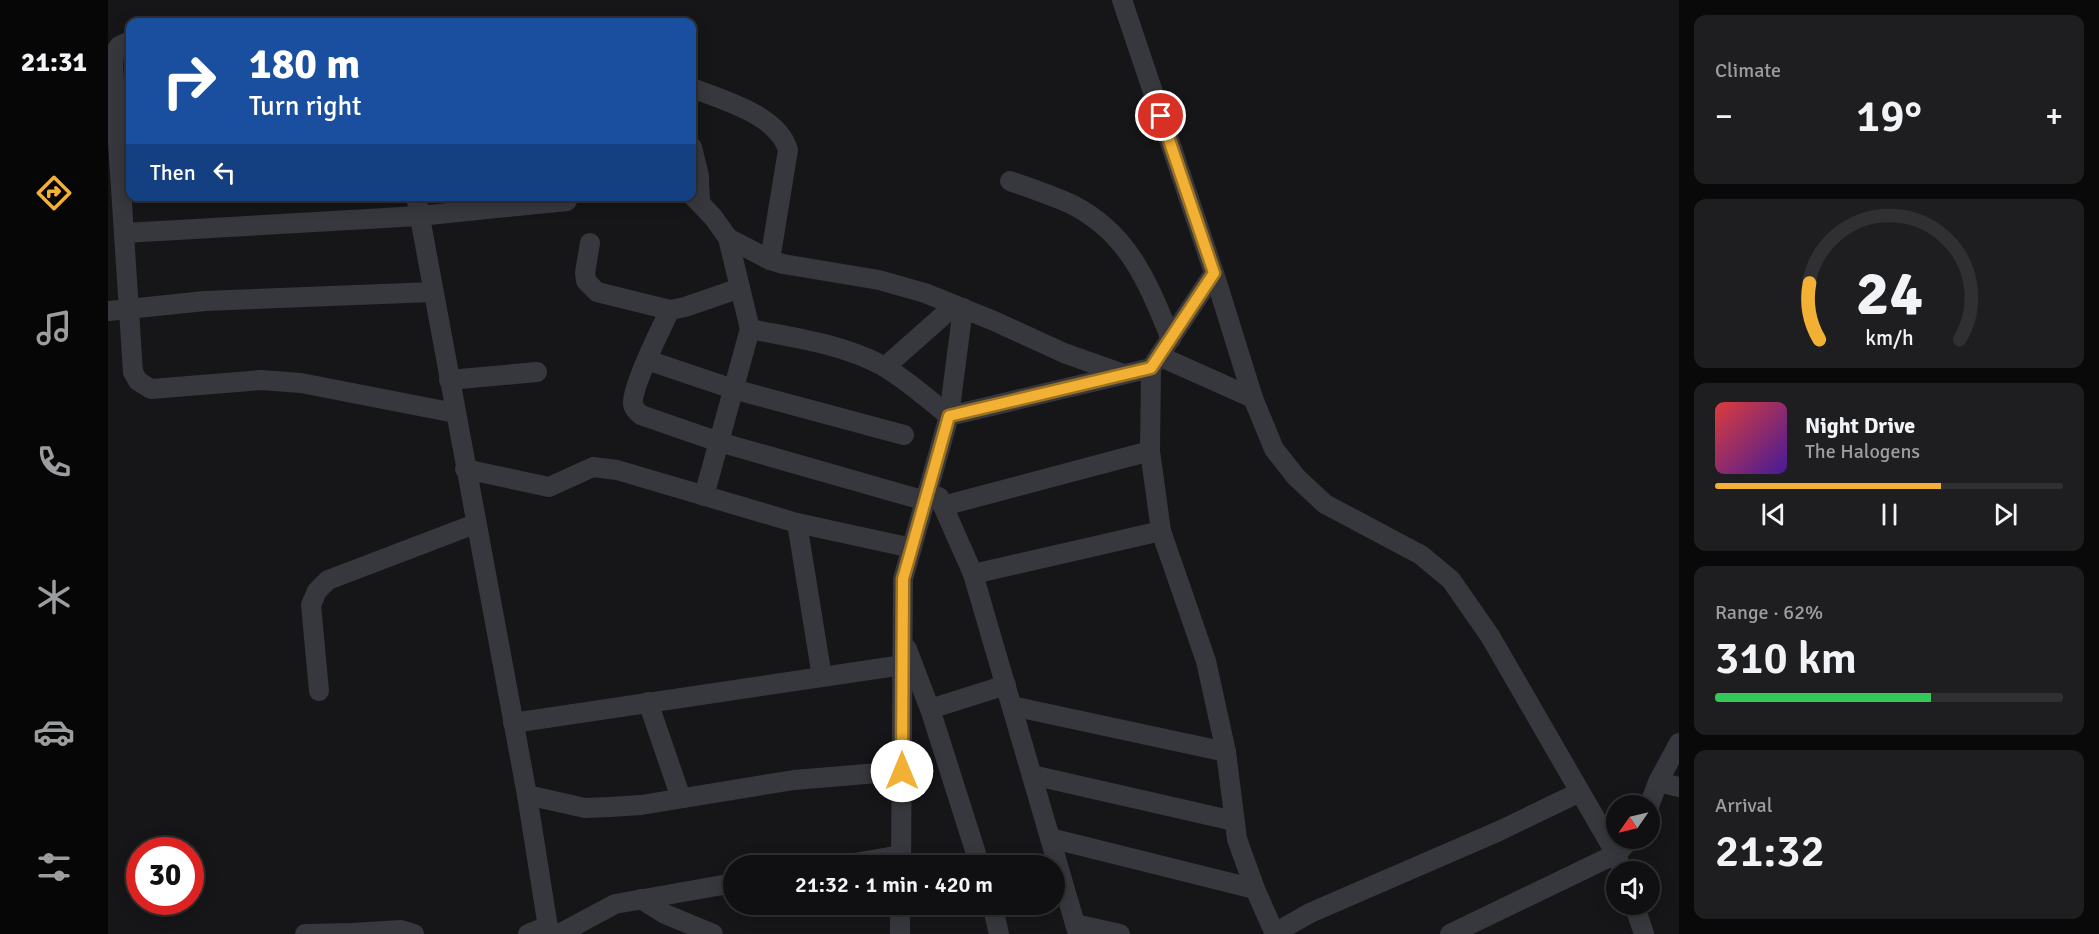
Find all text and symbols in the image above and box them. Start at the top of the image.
text: 180 m [249,39,360,90]
icon: right [150,42,228,120]
text: 21:31 [21,46,87,79]
text: Climate [1715,58,1781,83]
text: 19° [1856,89,1922,144]
text: Turn right [249,90,362,123]
pin [1135,90,1186,141]
text: − [1715,96,1733,137]
text: + [2045,96,2063,137]
icon: arrive [1144,99,1177,132]
icon: left [208,156,241,189]
text: Then [150,159,196,186]
icon: directions [33,172,75,214]
text: 24 [1855,255,1923,332]
icon: music [33,307,75,349]
text: km/h [1865,326,1913,352]
text: Night Drive [1805,412,1915,439]
text: The Halogens [1805,439,1920,464]
icon: phone [33,441,75,483]
icon: previous [1757,498,1790,531]
icon: pause [1873,498,1906,531]
icon: next [1989,498,2022,531]
icon: climate [33,576,75,618]
text: Range · 62% [1715,600,1823,625]
text: 310 km [1715,631,1857,686]
icon: car [33,711,75,753]
position arrow [870,739,934,803]
text: Arrival [1715,793,1773,818]
north arrow [1606,795,1660,849]
map controls [1606,795,1660,915]
text: 21:32 [1715,824,1825,879]
speed limit sign: 30 [126,837,204,915]
icon: filters [33,846,75,888]
button: sound [1606,861,1660,915]
text: 21:32 · 1 min · 420 m [795,871,993,898]

